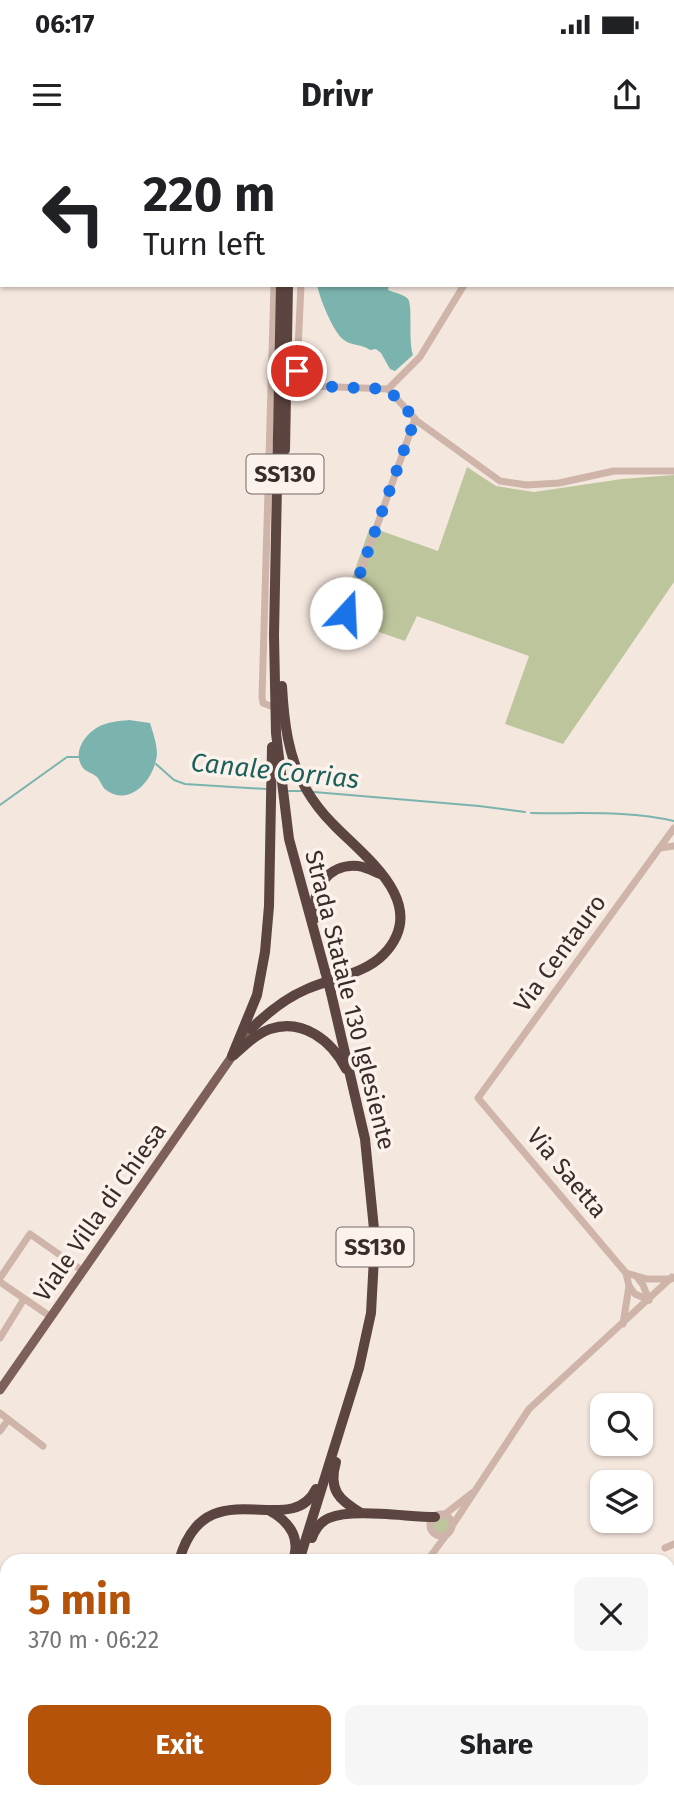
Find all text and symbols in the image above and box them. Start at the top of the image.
text: 06:17 [35,9,94,40]
icon: menu [28,76,66,114]
text: Drivr [301,76,373,114]
icon: share [608,76,646,114]
text: 220 m [143,165,275,224]
icon: left [28,168,119,259]
text: Turn left [143,225,265,263]
pin [267,341,327,401]
icon: arrive [278,352,316,390]
road number: SS130 [246,454,324,494]
position arrow [309,576,383,650]
water label: Canale Corrias [189,747,361,795]
street label: Strada Statale 130 Iglesiente [299,847,401,1153]
street label: Via Centauro [508,889,612,1017]
street label: Viale Villa di Chiesa [28,1117,172,1307]
street label: Via Saetta [521,1122,613,1224]
road number: SS130 [336,1228,414,1266]
map controls [590,1393,653,1533]
button: search [590,1393,653,1456]
button: layers [590,1470,653,1533]
text: 5 min [28,1575,132,1625]
button: close [574,1577,648,1651]
text: 370 m · 06:22 [28,1626,159,1654]
button: Exit [28,1705,331,1785]
button: Share [345,1705,648,1785]

